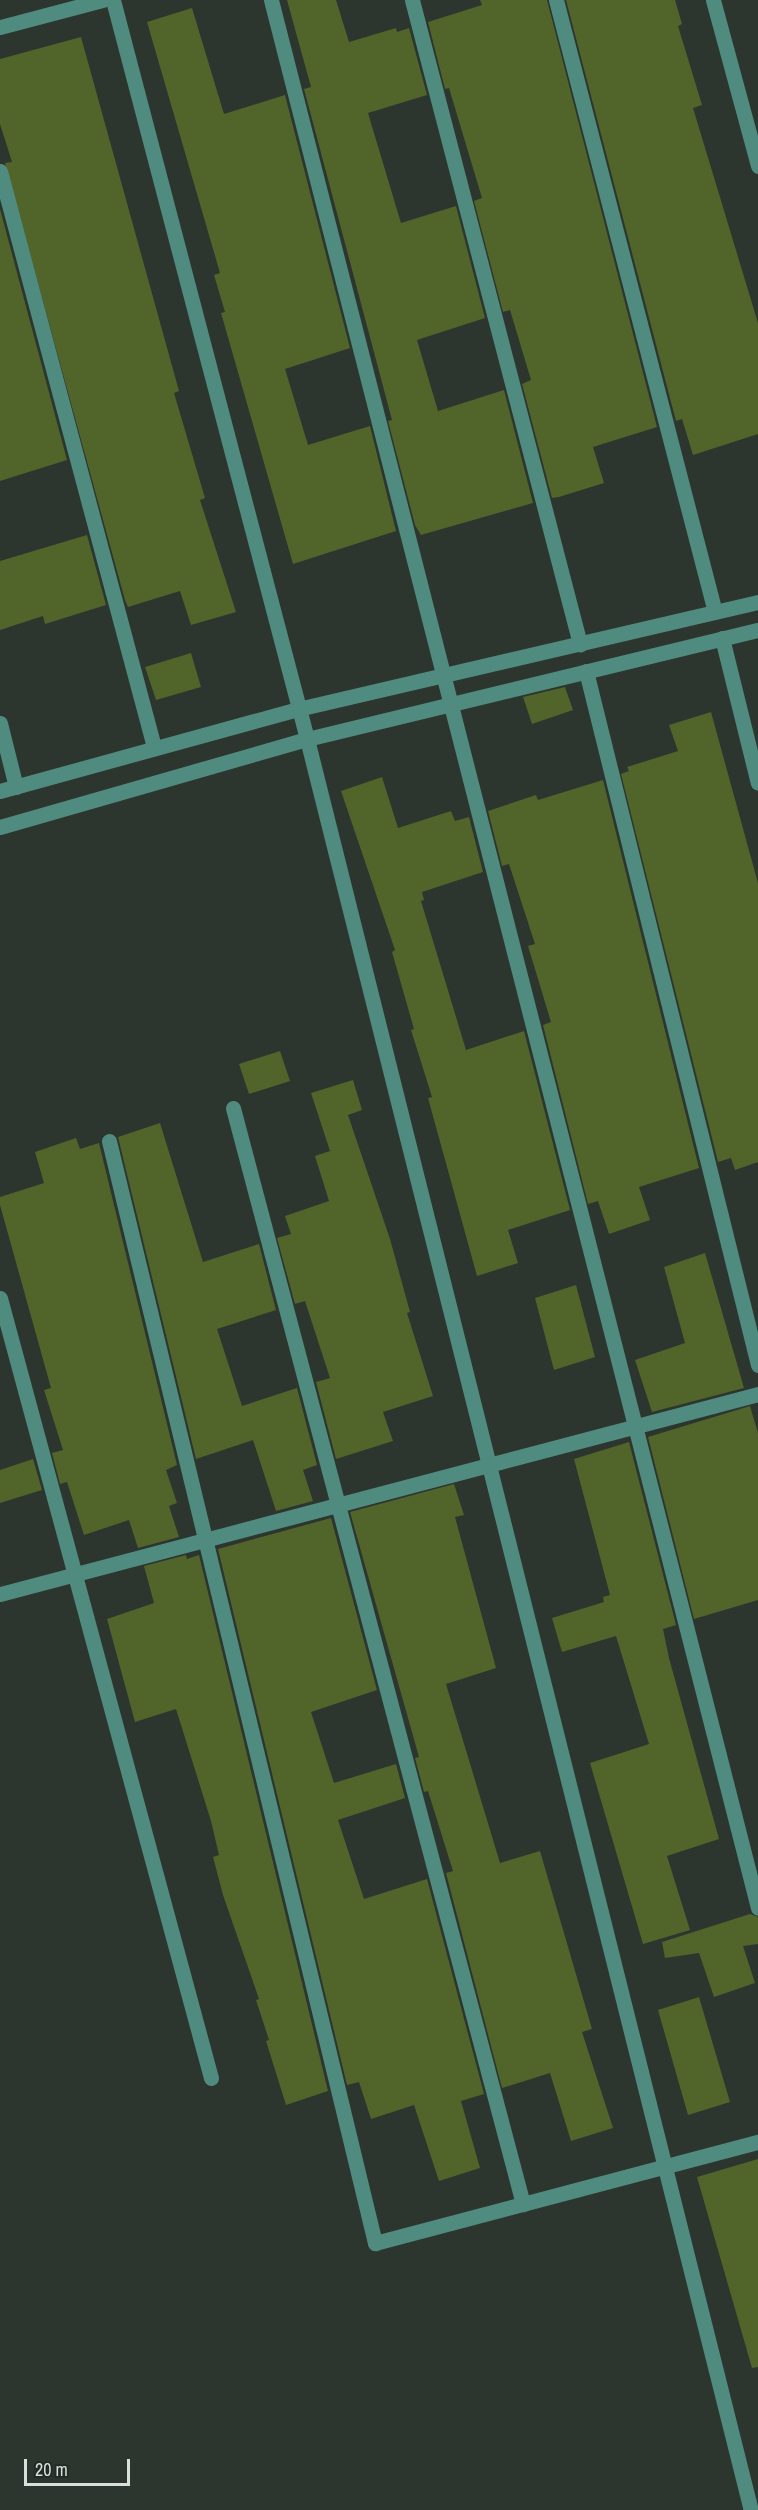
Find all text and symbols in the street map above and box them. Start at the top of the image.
scale bar [27,2447,134,2485]
text: 20 m [35,2457,68,2482]

